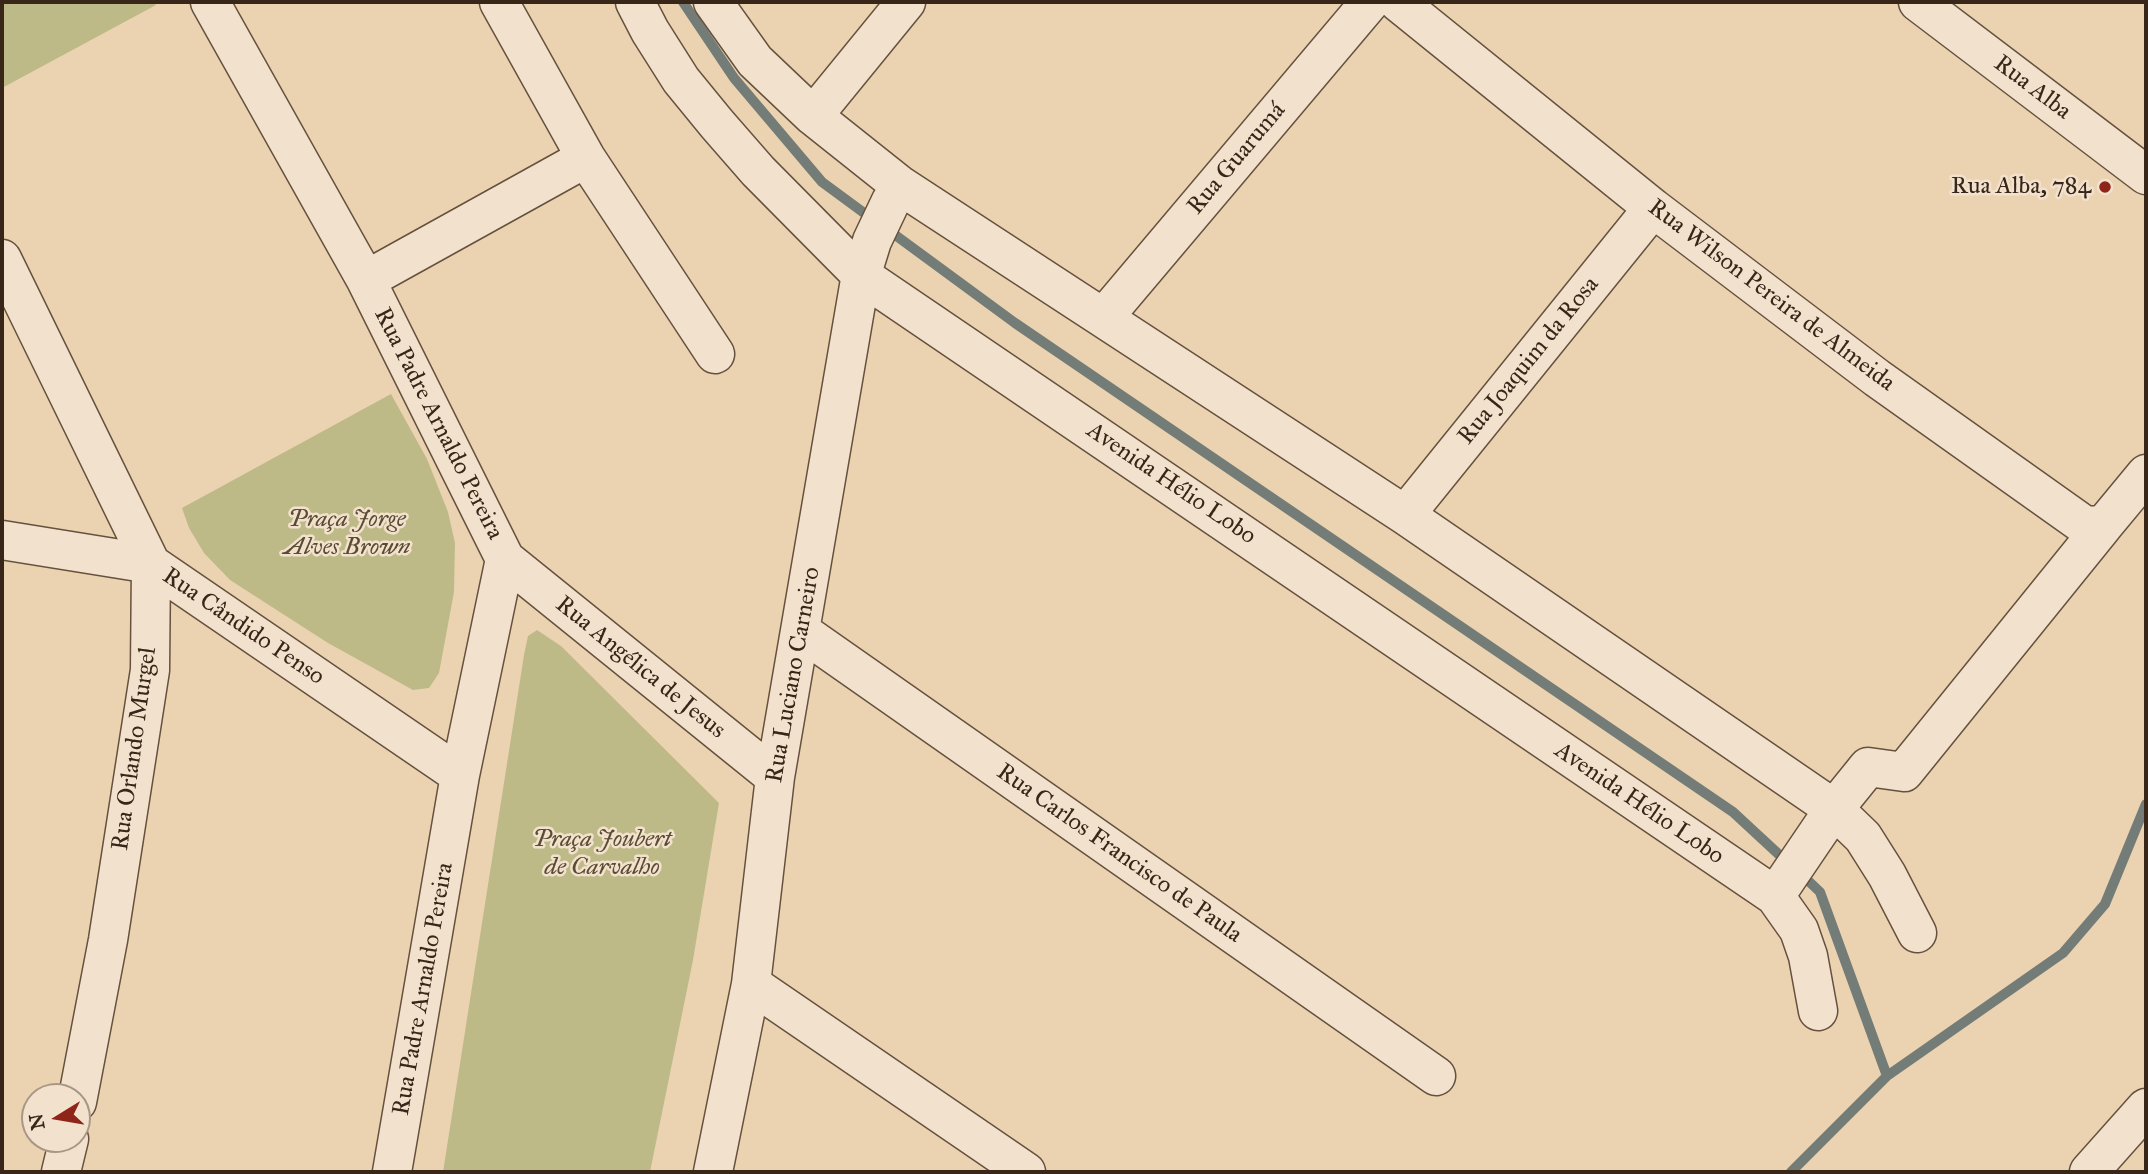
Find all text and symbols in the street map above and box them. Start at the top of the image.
street label: Rua Alba [1988,50,2076,126]
street label: Rua Guarumá [1182,97,1292,221]
place label: Rua Alba, 784 [1951,173,2091,201]
marker: Rua Alba, 784 [2097,179,2113,195]
street label: Rua Wilson Pereira de Almeida [1642,194,1900,398]
street label: Rua Joaquim da Rosa [1452,271,1606,451]
street label: Rua Padre Arnaldo Pereira [367,303,509,545]
street label: Avenida Hélio Lobo [1081,417,1261,551]
park label: Praça Jorge Alves Brown [284,506,410,562]
street label: Rua Cândido Penso [156,562,330,692]
street label: Rua Luciano Carneiro [761,565,827,785]
street label: Rua Angélica de Jesus [549,591,731,745]
street label: Rua Orlando Murgel [106,645,164,853]
street label: Avenida Hélio Lobo [1549,737,1729,871]
street label: Rua Carlos Francisco de Paula [991,758,1247,950]
park label: Praça Joubert de Carvalho [533,826,671,882]
street label: Rua Padre Arnaldo Pereira [388,860,460,1118]
north arrow [21,1083,91,1153]
text: N [24,1112,50,1132]

